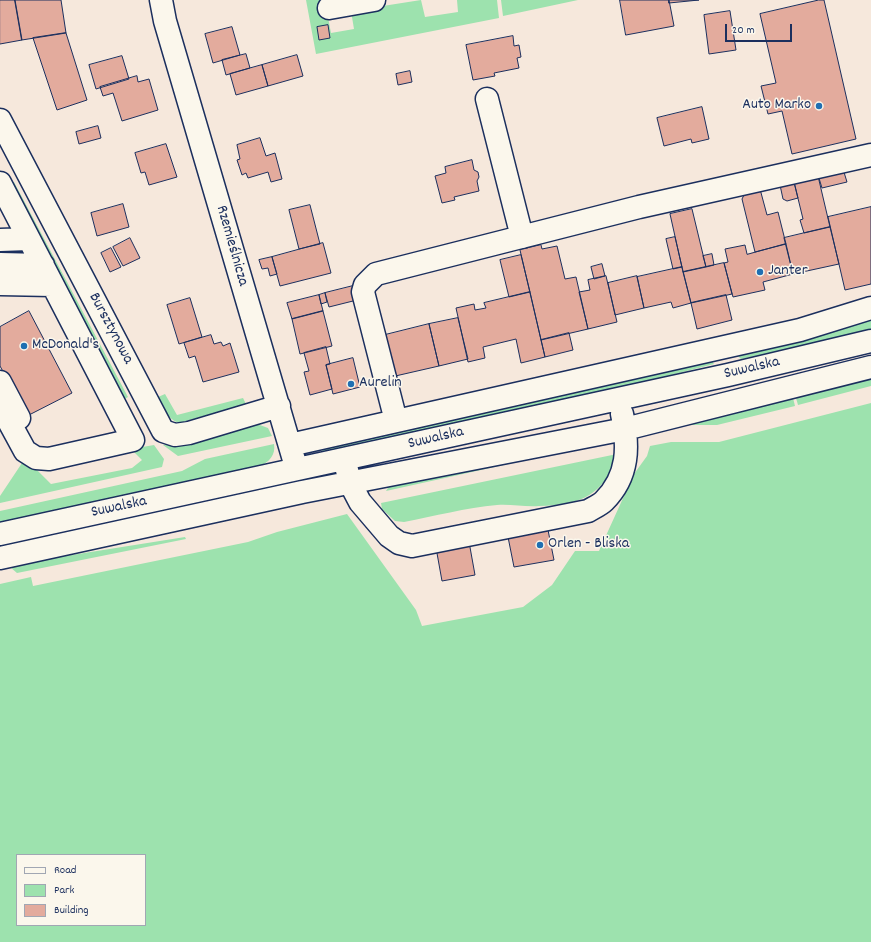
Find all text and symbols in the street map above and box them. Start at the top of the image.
scale bar [727,16,794,42]
text: 20 m [732,22,755,39]
place label: Auto Marko [742,96,811,116]
marker: Auto Marko [814,101,824,111]
street label: Rzemieślnicza [210,203,252,289]
place label: Janter [768,262,808,282]
marker: Janter [755,267,765,277]
street label: Bursztynowa [83,290,137,368]
place label: McDonald's [32,336,99,356]
marker: McDonald's [19,341,29,351]
street label: Suwalska [722,353,782,385]
place label: Aurelin [359,374,402,394]
marker: Aurelin [346,379,356,389]
street label: Suwalska [406,423,466,455]
street label: Suwalska [89,493,149,523]
place label: Orlen - Bliska [548,535,629,555]
marker: Orlen - Bliska [535,540,545,550]
legend [16,854,146,926]
text: Road [54,862,76,879]
text: Park [54,882,74,899]
text: Building [54,902,89,919]

